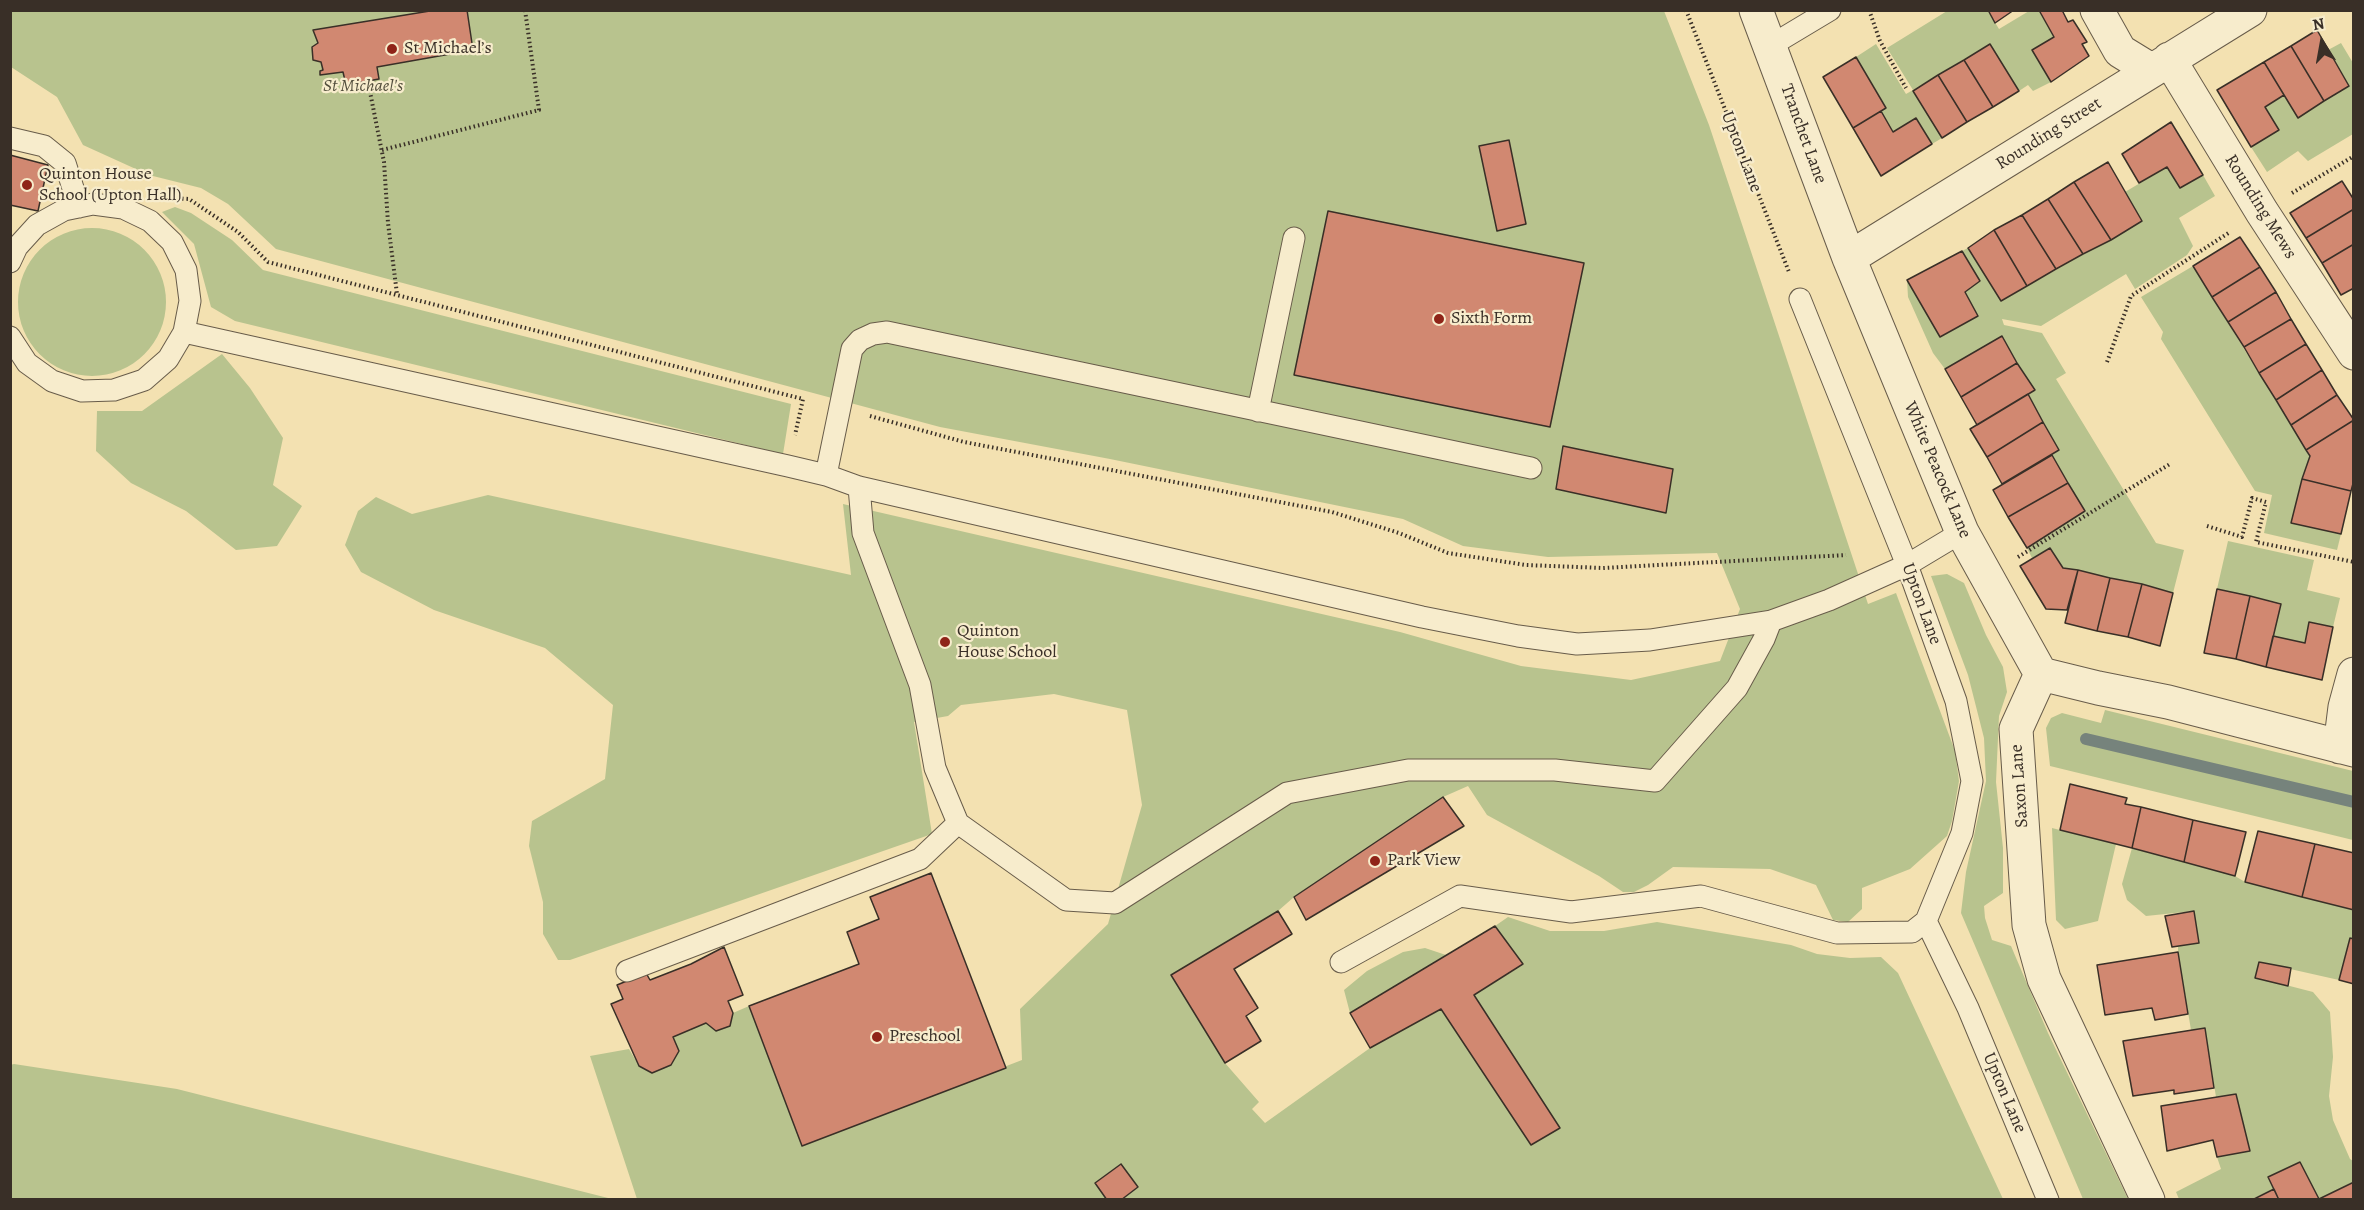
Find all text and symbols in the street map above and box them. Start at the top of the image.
north arrow [2292,12,2352,72]
text: N [2311,12,2326,36]
place label: St Michael’s [404,38,492,60]
marker: St Michael’s [385,42,399,56]
park label: St Michael's [323,76,403,98]
street label: Tranchet Lane [1775,81,1831,187]
street label: Rounding Street [1992,93,2106,175]
street label: Upton Lane [1716,108,1766,196]
street label: Rounding Mews [2219,151,2301,263]
place label: Quinton House School (Upton Hall) [39,164,181,207]
marker: Quinton House School (Upton Hall) [20,178,34,192]
place label: Sixth Form [1451,308,1532,330]
marker: Sixth Form [1432,312,1446,326]
street label: White Peacock Lane [1898,398,1976,542]
street label: Upton Lane [1896,560,1946,648]
place label: Quinton House School [957,621,1057,664]
marker: Quinton House School [938,635,952,649]
street label: Saxon Lane [2006,744,2034,828]
place label: Park View [1387,850,1460,872]
marker: Park View [1368,854,1382,868]
place label: Preschool [889,1026,960,1048]
marker: Preschool [870,1030,884,1044]
street label: Upton Lane [1977,1050,2031,1136]

